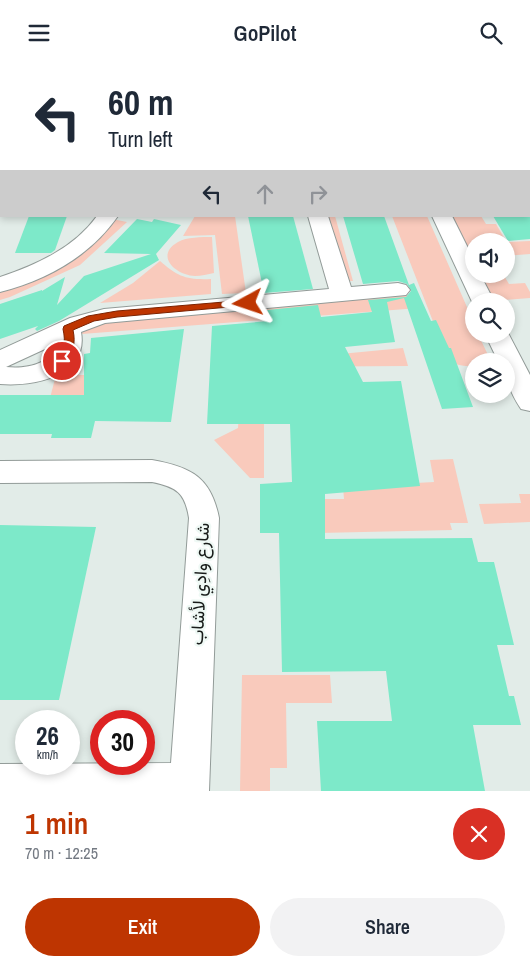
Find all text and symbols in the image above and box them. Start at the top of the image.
text: GoPilot [234,18,296,48]
icon: menu [25,19,53,47]
icon: search [477,19,505,47]
text: 60 m [108,79,173,126]
icon: left [25,85,90,150]
text: Turn left [108,124,173,154]
icon: left [198,180,226,208]
icon: ahead [251,180,279,208]
icon: right [304,180,332,208]
map controls [465,233,515,403]
button: sound [465,233,515,283]
position arrow [221,276,273,328]
button: search [465,293,515,343]
pin [41,340,83,382]
icon: arrive [48,347,76,375]
button: layers [465,353,515,403]
street label: شارع وادِي لأشاب [184,522,218,646]
speed limit sign: 30 [90,710,155,775]
text: 26 [36,719,59,753]
text: km/h [37,747,58,763]
text: 1 min [25,803,88,843]
button: close [453,808,505,860]
text: 70 m · 12:25 [25,842,98,864]
button: Exit [25,898,260,956]
button: Share [270,898,505,956]

